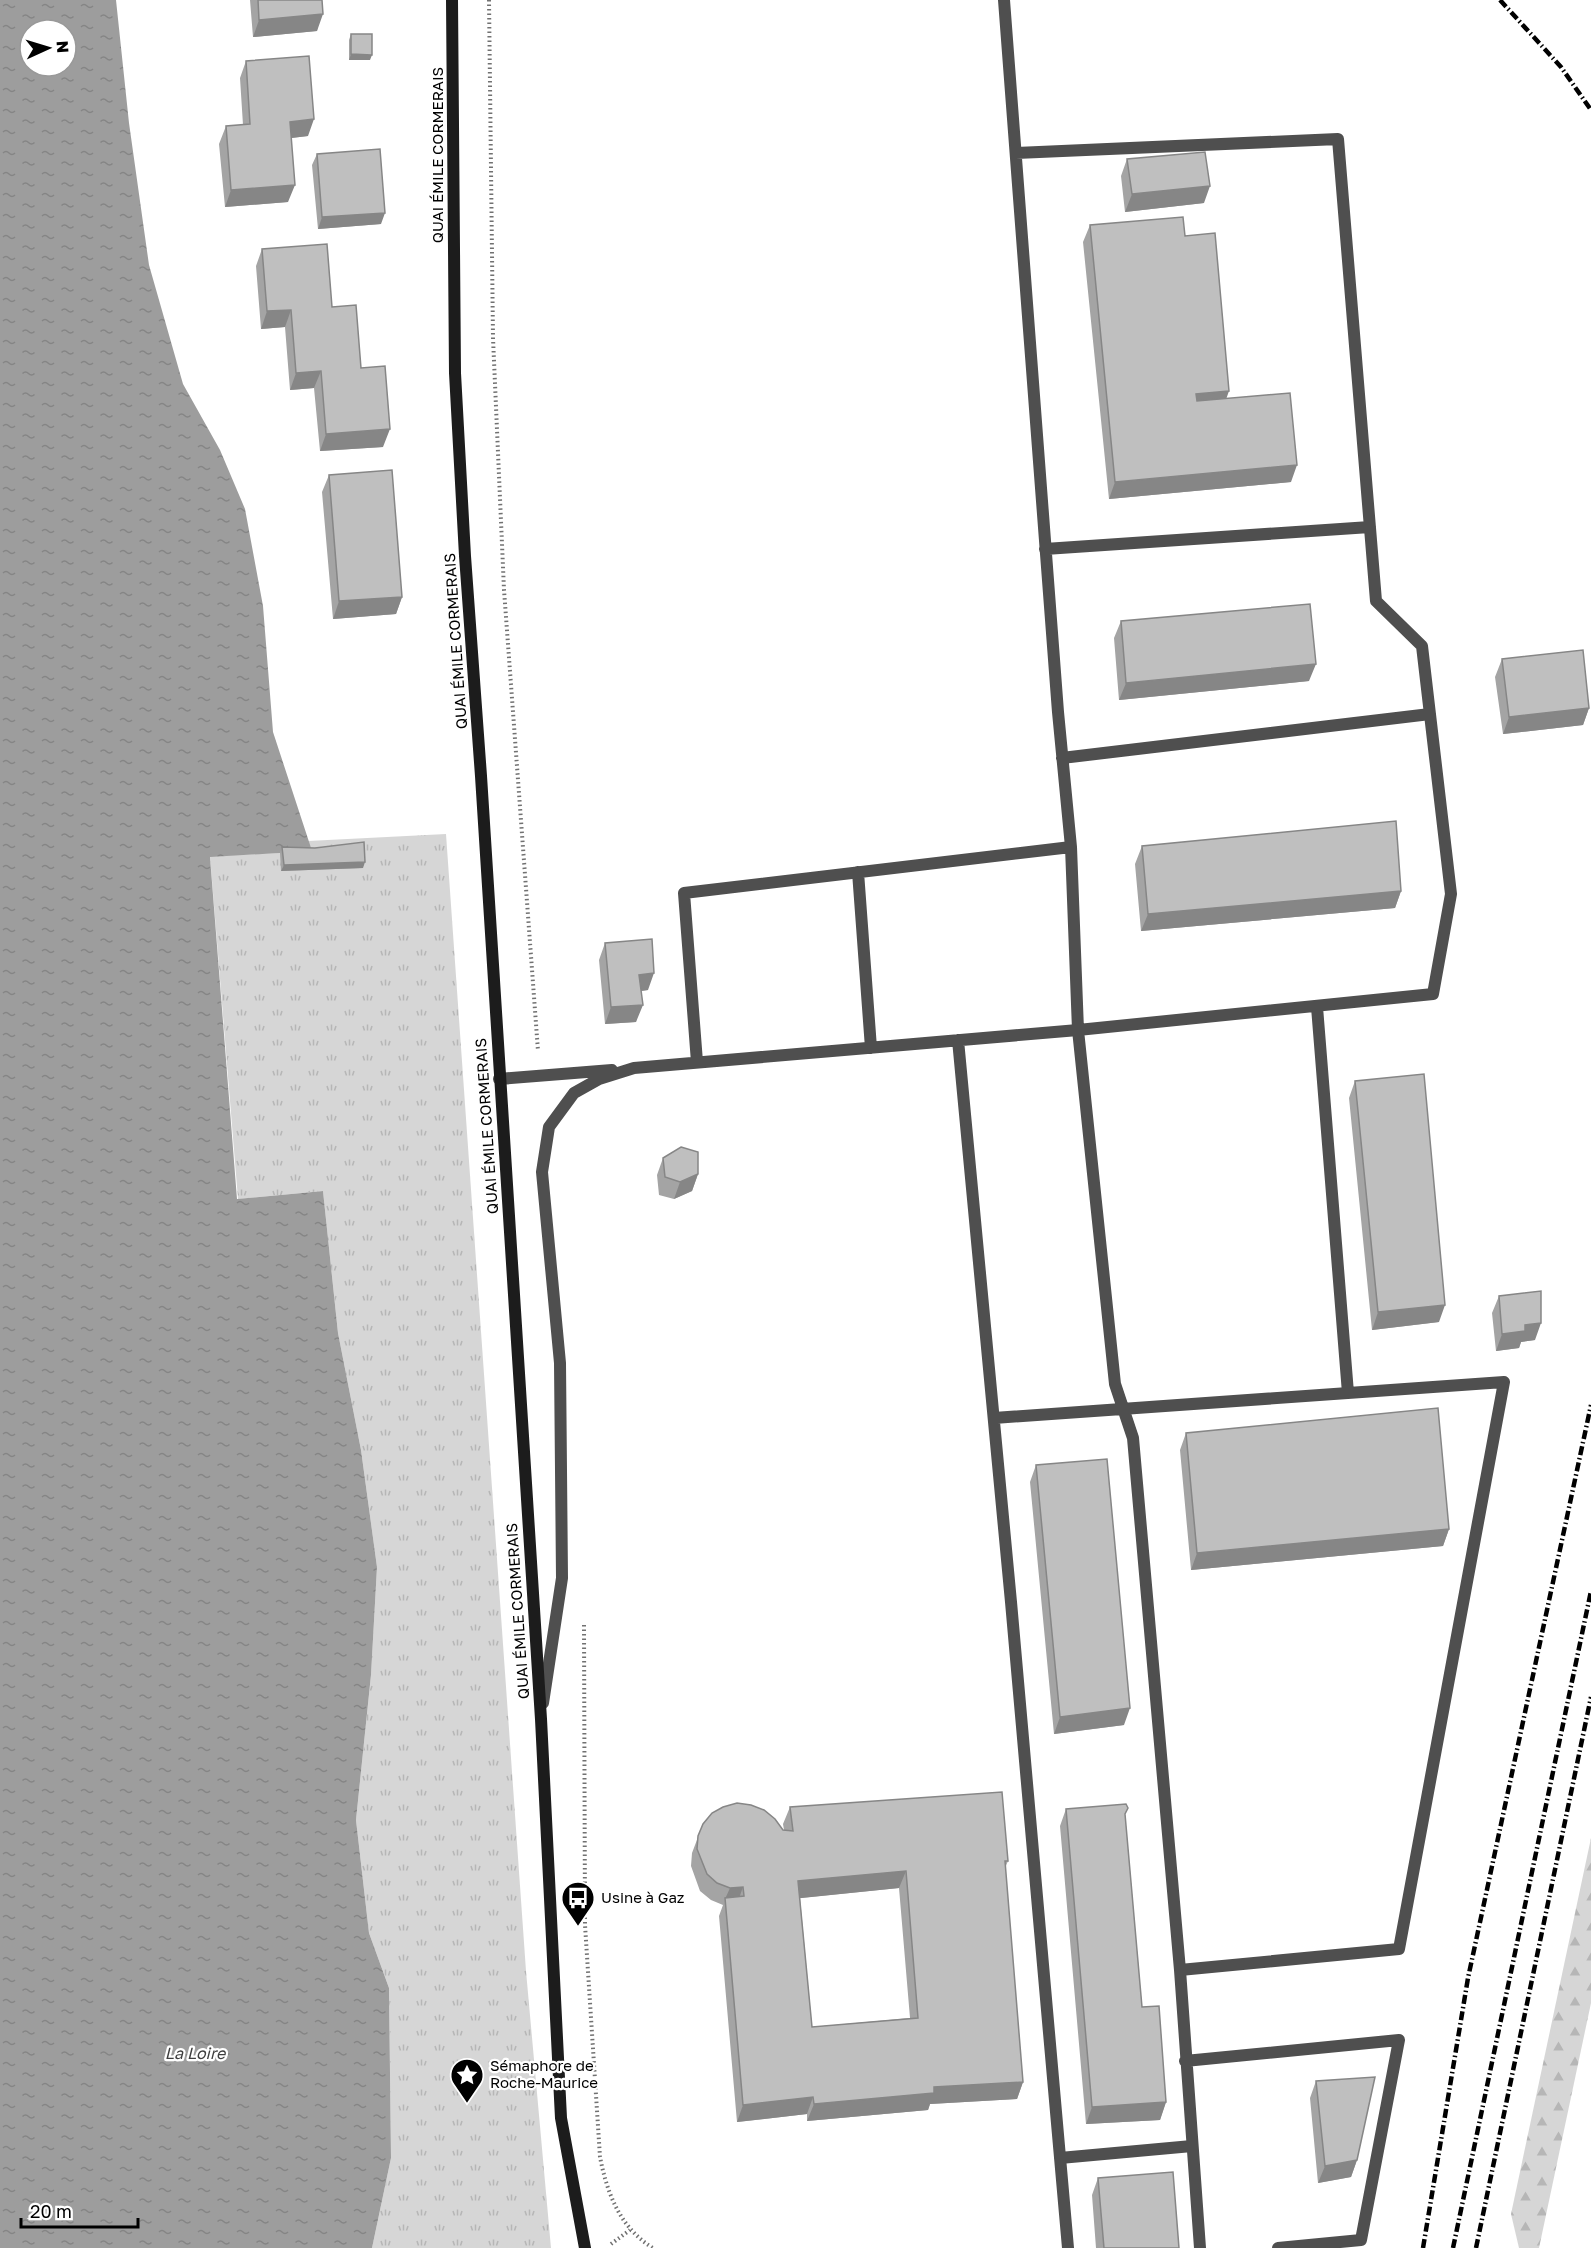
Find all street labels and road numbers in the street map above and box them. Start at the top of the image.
street label: QUAI ÉMILE CORMERAIS [428,67,446,243]
street label: QUAI ÉMILE CORMERAIS [440,552,470,730]
street label: QUAI ÉMILE CORMERAIS [471,1037,501,1215]
street label: QUAI ÉMILE CORMERAIS [502,1522,532,1700]

